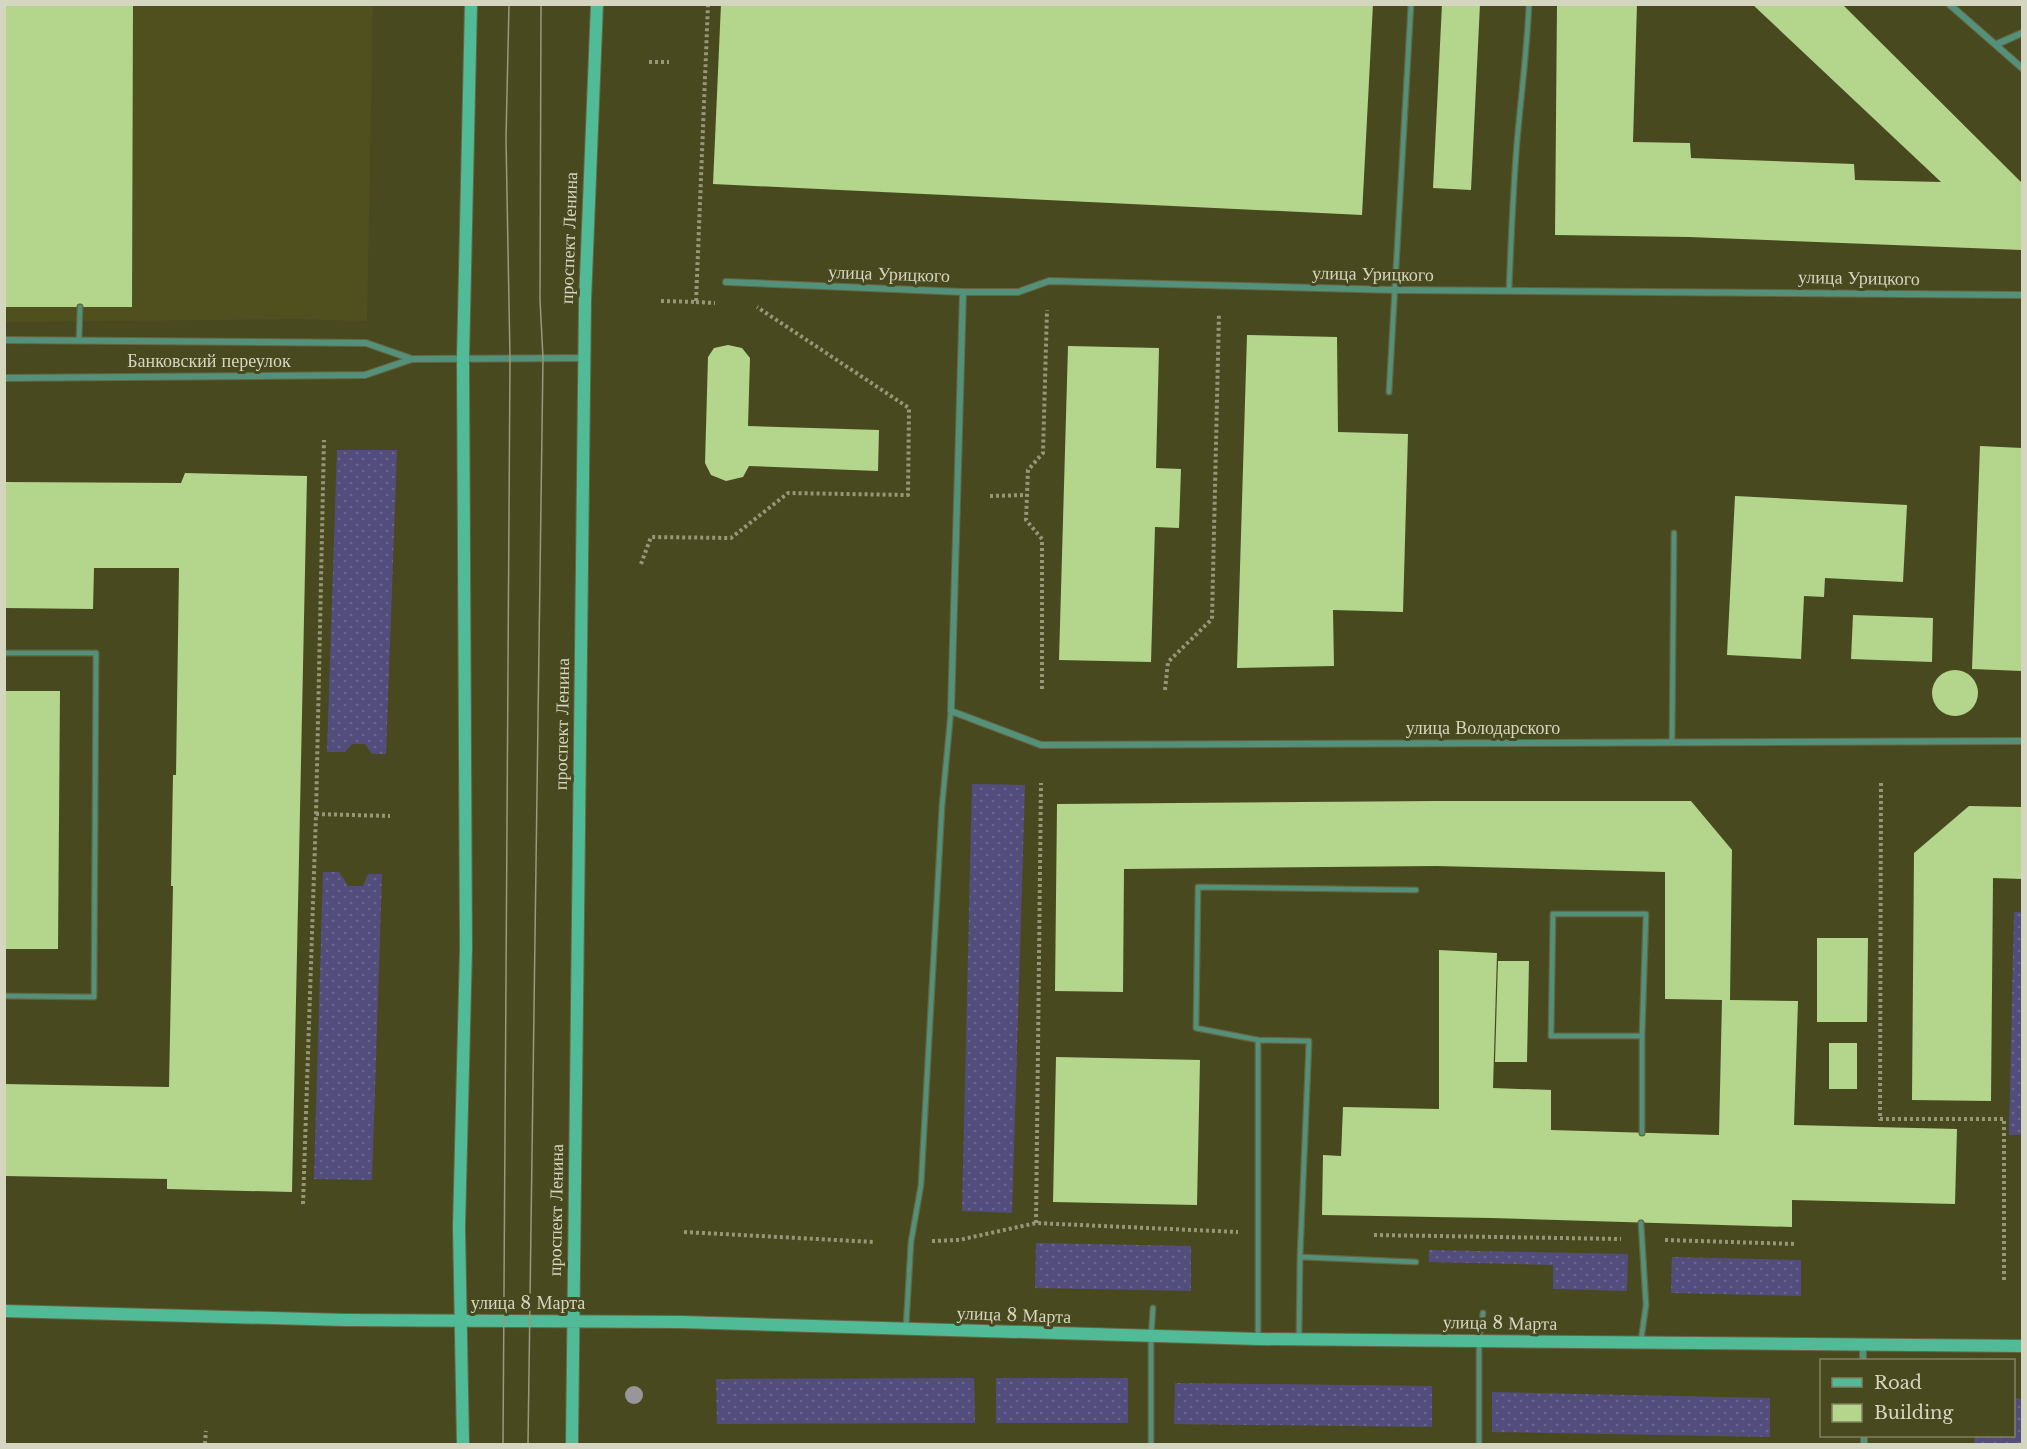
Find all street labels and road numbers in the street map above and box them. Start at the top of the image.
street label: проспект Ленина [556,172,582,304]
street label: улица Урицкого [828,261,950,287]
street label: улица Урицкого [1312,262,1434,286]
street label: улица Урицкого [1798,266,1920,290]
street label: Банковский переулок [127,350,291,372]
street label: проспект Ленина [550,658,574,790]
street label: улица Володарского [1406,717,1560,739]
street label: проспект Ленина [544,1144,568,1276]
street label: улица 8 Марта [471,1292,585,1314]
street label: улица 8 Марта [956,1302,1072,1328]
street label: улица 8 Марта [1443,1311,1557,1335]

